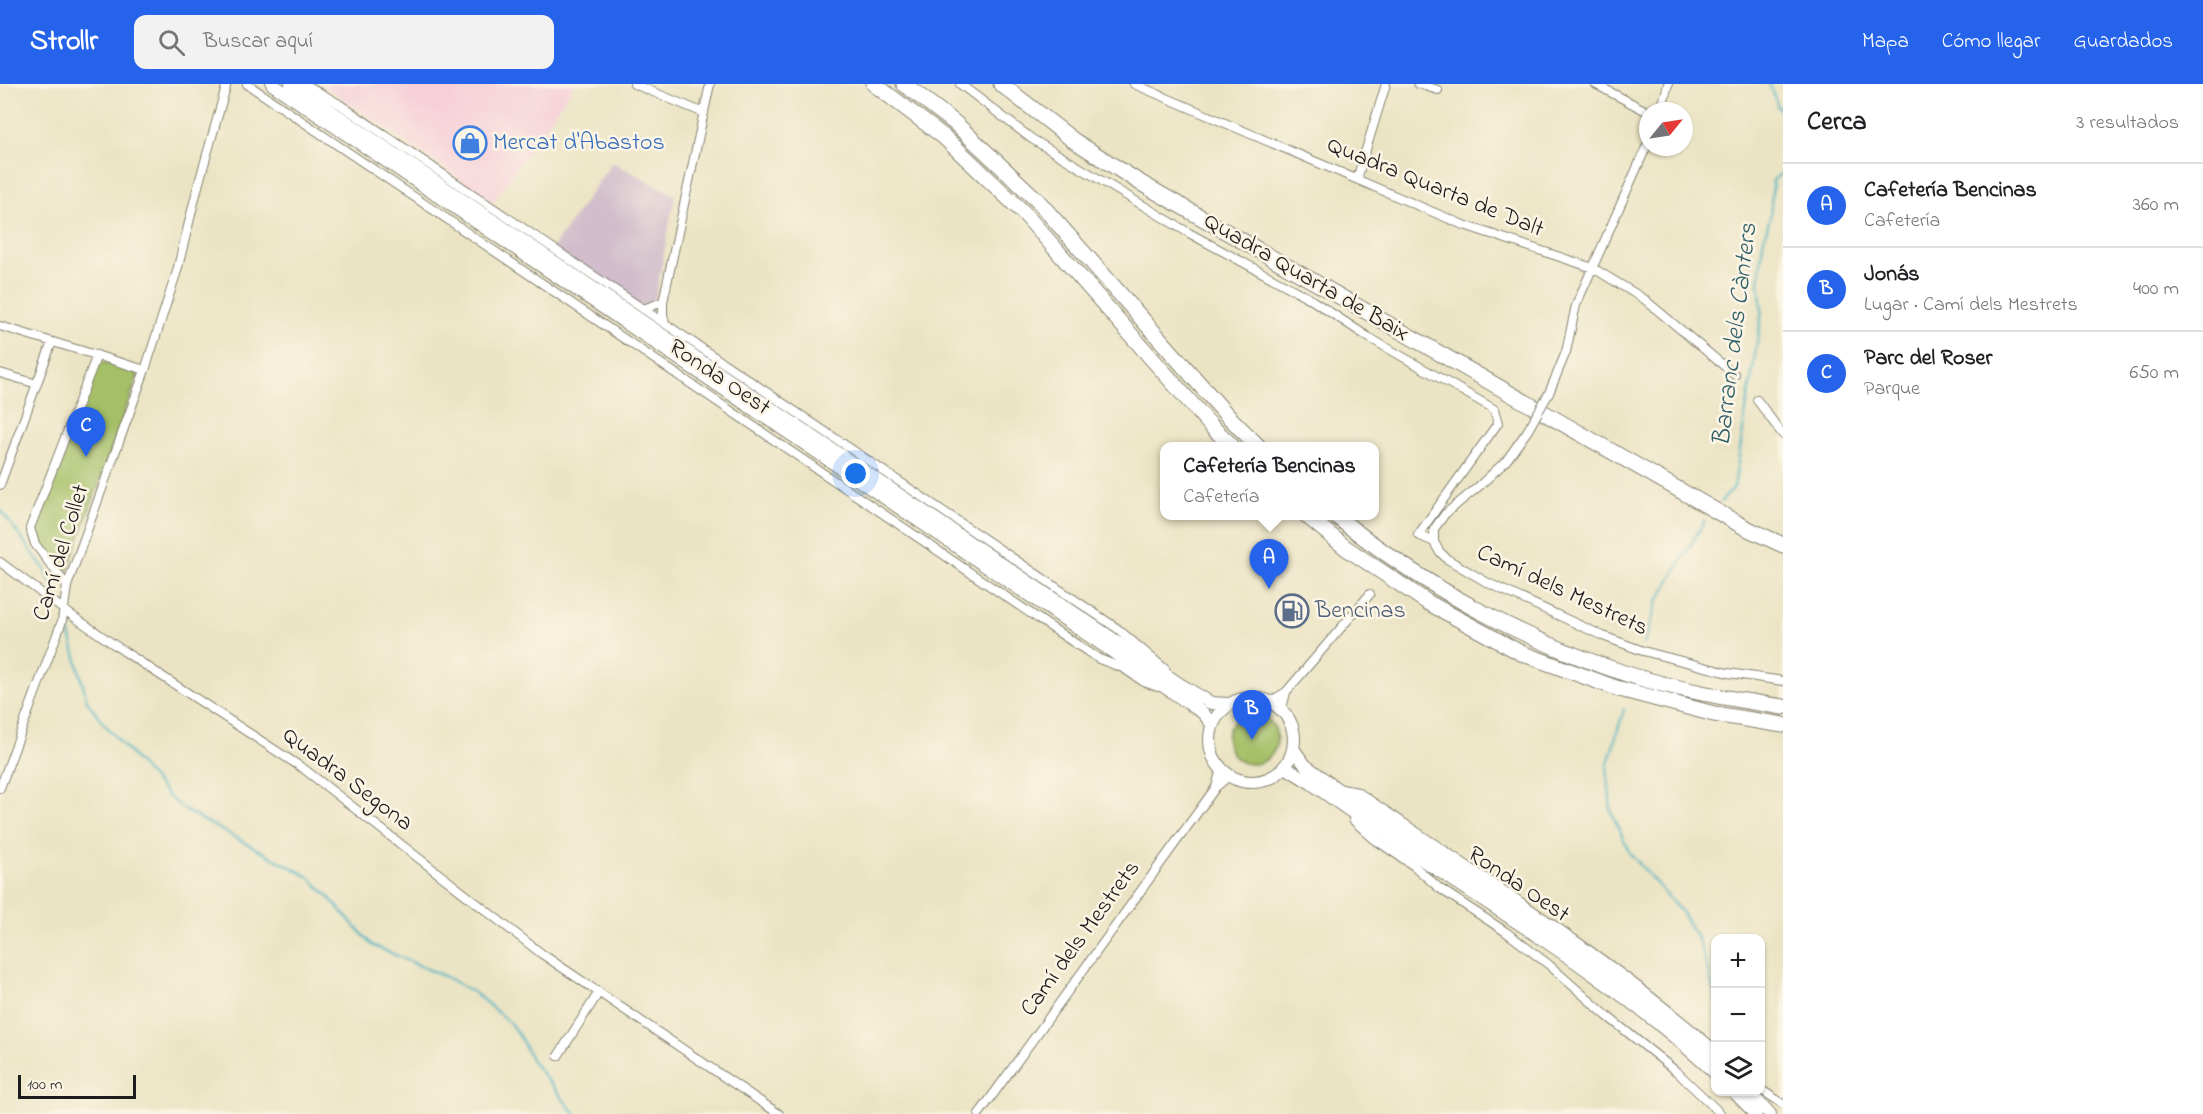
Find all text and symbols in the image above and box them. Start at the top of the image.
search box [134,15,554,69]
text: Strollr [30,22,98,63]
icon: search [155,26,188,59]
text: Buscar aquí [203,26,313,58]
text: Mapa [1862,27,1909,57]
text: Cómo llegar [1942,27,2040,57]
text: Guardados [2073,27,2173,57]
north arrow [1639,102,1693,156]
text: Cerca [1807,104,1867,142]
text: 3 resultados [2076,109,2179,138]
shop icon: Mercat d'Abastos [452,125,488,161]
place label: Mercat d'Abastos [493,126,665,161]
street label: Quadra Quarta de Dalt [1321,128,1549,248]
text: Cafetería Bencinas [1864,175,2037,207]
text: A [1820,191,1833,220]
text: 360 m [2133,191,2179,220]
street label: Quadra Quarta de Baix [1196,205,1416,351]
text: Cafetería [1864,207,1940,236]
water label: Barranc dels Cànters [1703,220,1769,449]
text: Jonás [1864,259,1919,291]
text: B [1820,275,1833,304]
text: 400 m [2133,275,2179,304]
text: Lugar · Camí dels Mestrets [1864,291,2078,320]
street label: Ronda Oest [661,331,777,425]
text: Parc del Roser [1864,343,1992,375]
text: C [1821,359,1832,388]
text: 650 m [2130,359,2179,388]
text: Parque [1864,375,1920,404]
pin: C [66,408,106,457]
popup [1160,442,1379,520]
text: Cafetería Bencinas [1183,451,1356,483]
your location [841,459,870,488]
street label: Camí del Collet [25,480,99,626]
text: Cafetería [1183,483,1260,512]
street label: Camí dels Mestrets [1470,536,1654,646]
pin: A [1250,540,1288,589]
fuel station icon: Bencinas [1274,593,1310,629]
place label: Bencinas [1314,594,1406,629]
pin: B [1232,690,1272,740]
street label: Quadra Segona [274,719,420,841]
street label: Ronda Oest [1460,838,1576,932]
street label: Camí dels Mestrets [1012,854,1150,1024]
map controls [1711,934,1765,1096]
button: + [1711,934,1765,988]
button: − [1711,988,1765,1042]
button: layers [1711,1042,1765,1096]
scale bar [18,1072,136,1100]
text: 100 m [27,1073,62,1097]

